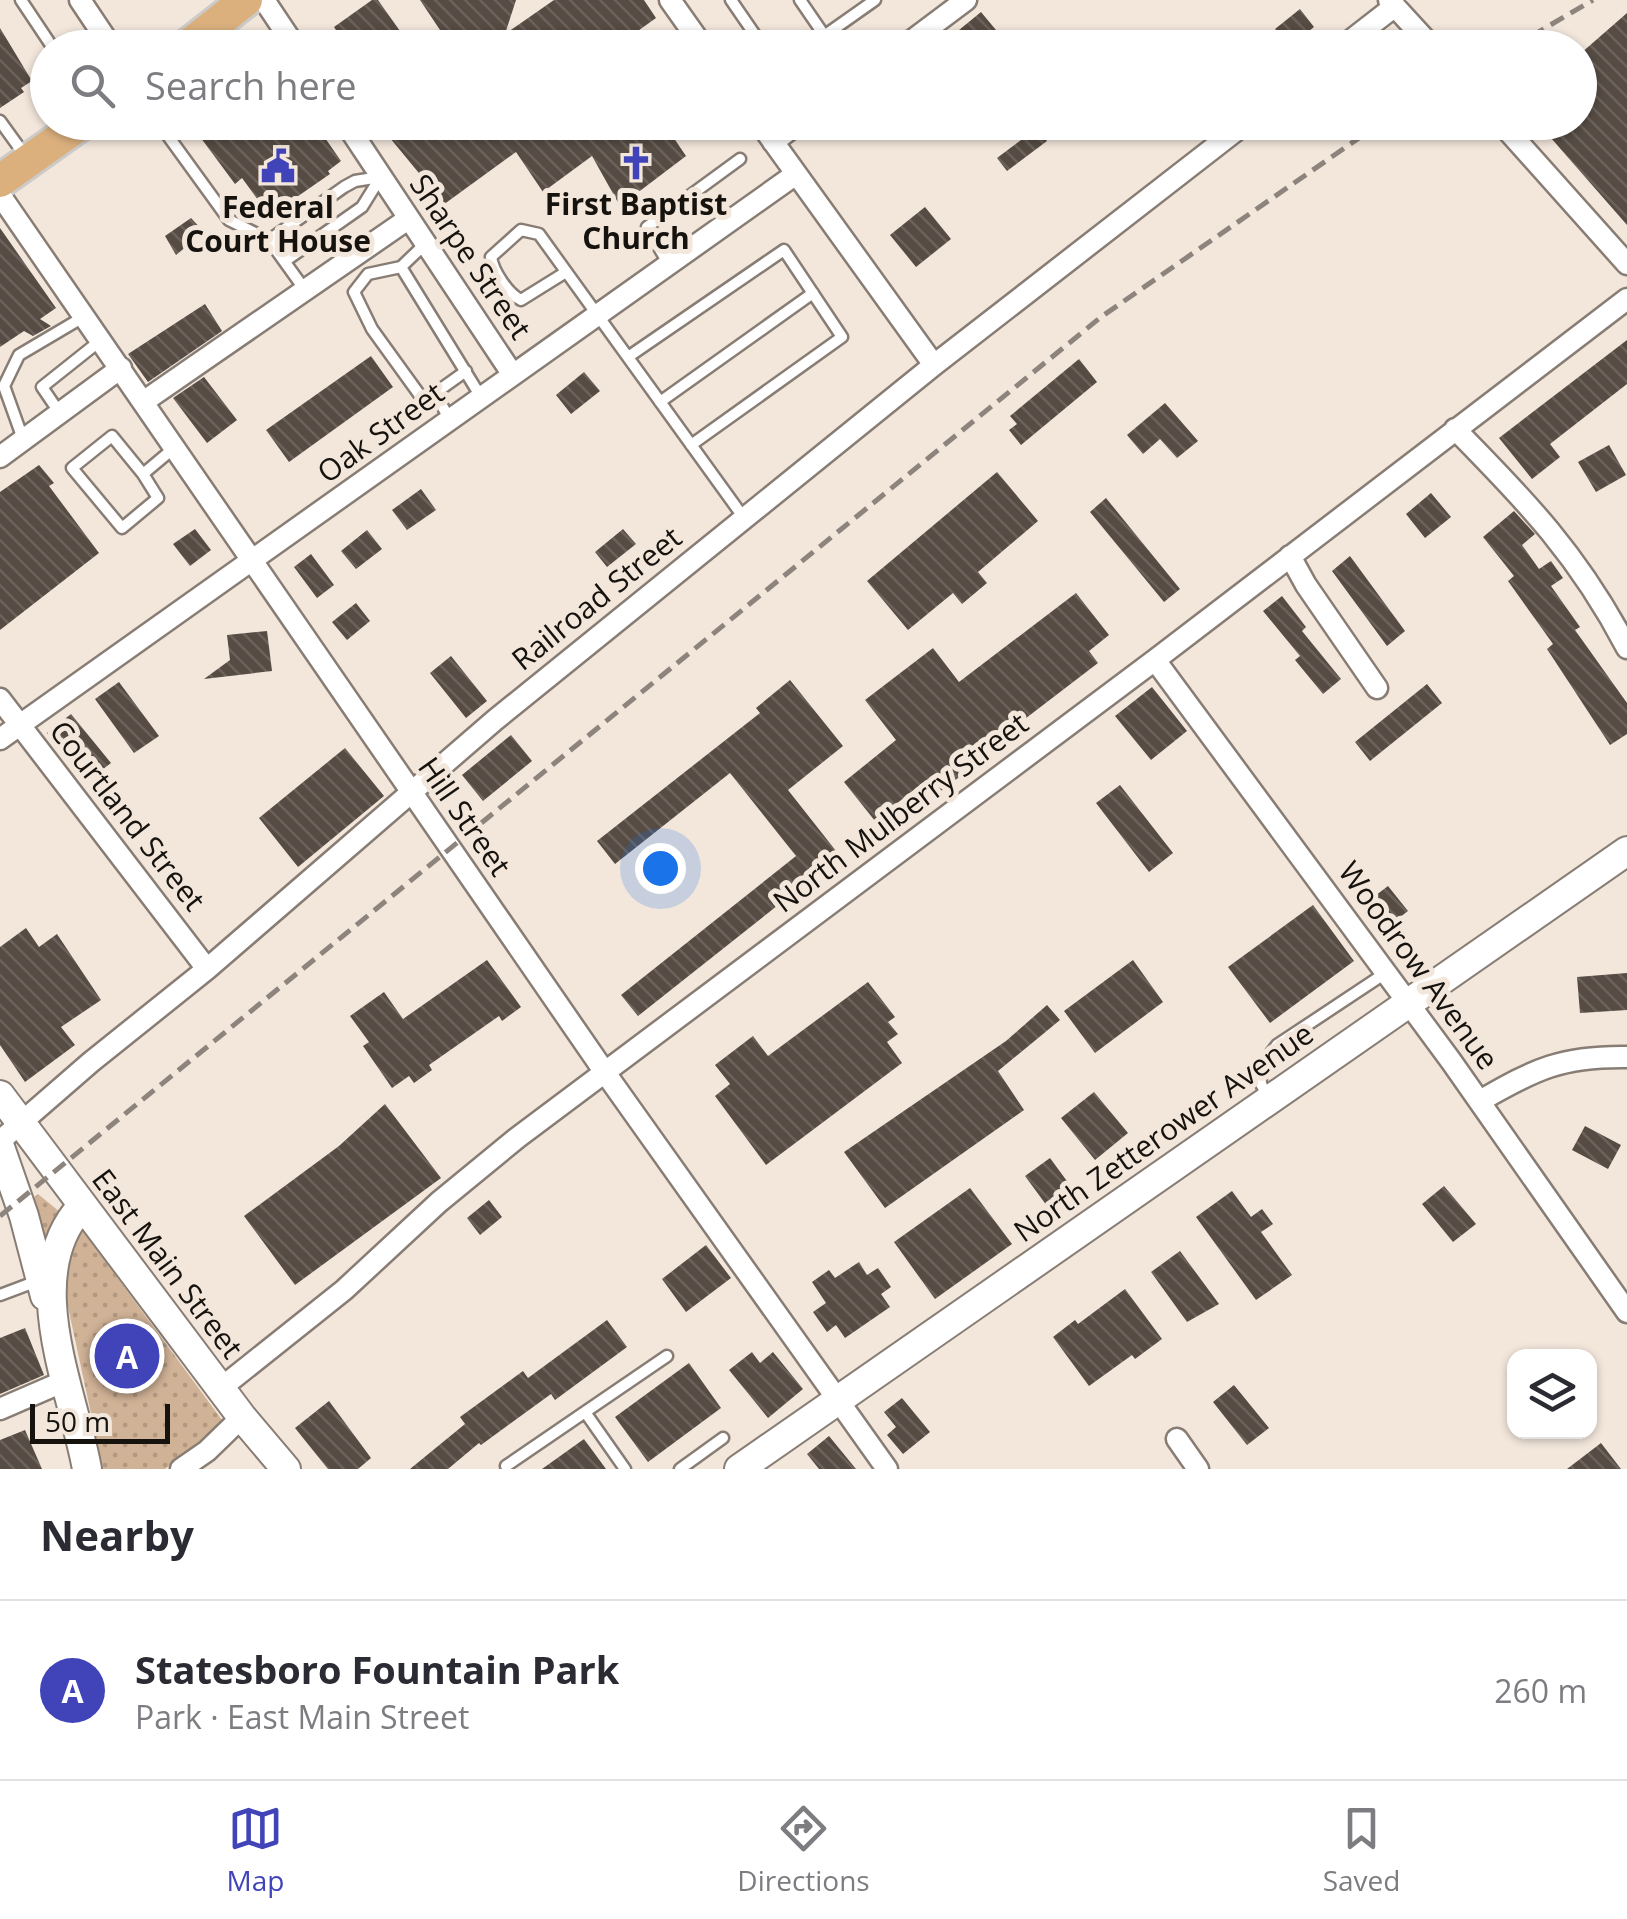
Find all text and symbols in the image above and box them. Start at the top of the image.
search box [30,30,1597,140]
icon: search [65,58,120,113]
text: Search here [145,59,357,111]
church icon: First Baptist Church [617,144,655,182]
public building icon: Federal Court House [259,147,297,185]
street label: Sharpe Street [401,166,542,347]
place label: First Baptist Church [545,183,727,258]
place label: Federal Court House [185,186,371,261]
street label: Oak Street [308,372,452,492]
street label: Railroad Street [503,517,689,679]
street label: North Mulberry Street [764,702,1036,921]
street label: Courtland Street [41,711,215,919]
street label: Hill Street [409,749,521,884]
your location [635,843,686,894]
street label: Woodrow Avenue [1330,853,1509,1077]
street label: North Zetterower Avenue [1005,1013,1321,1251]
street label: East Main Street [83,1160,253,1366]
pin: A [94,1318,160,1394]
map controls [1507,1349,1597,1439]
button: layers [1507,1349,1597,1439]
scale bar [30,1399,170,1444]
text: 50 m [45,1402,110,1440]
text: Nearby [40,1506,194,1563]
text: Statesboro Fountain Park [135,1643,619,1695]
text: A [61,1669,84,1712]
text: 260 m [1494,1669,1587,1712]
text: Park · East Main Street [135,1695,469,1738]
tab: Map [226,1801,284,1899]
tab: Directions [737,1801,870,1899]
tab: Saved [1323,1801,1400,1899]

